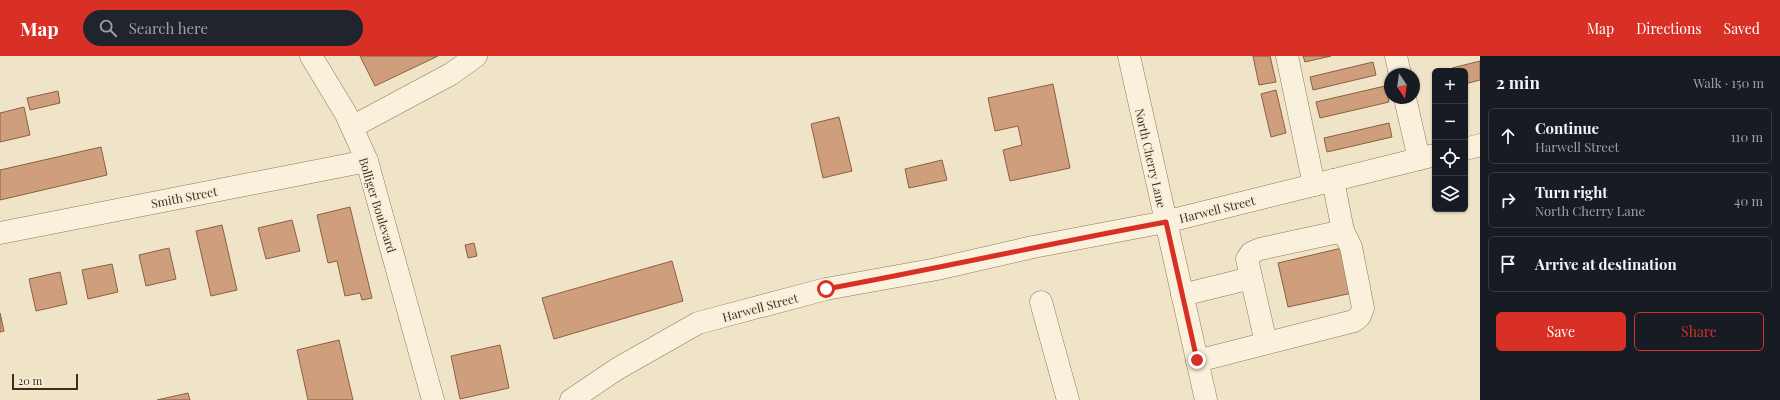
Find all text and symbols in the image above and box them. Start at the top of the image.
search box [83,10,363,46]
text: Map [20,15,59,41]
icon: search [97,17,119,39]
text: Search here [129,18,208,38]
text: Map [1587,19,1614,38]
text: Directions [1636,19,1702,38]
text: Saved [1724,19,1760,38]
north arrow [1384,68,1420,104]
map controls [1432,68,1468,212]
button: + [1432,68,1468,104]
text: 2 min [1496,71,1540,93]
text: Walk · 150 m [1693,74,1764,91]
button: − [1432,104,1468,140]
street label: North Cherry Lane [1132,107,1170,209]
text: Continue [1535,118,1599,138]
icon: ahead [1497,125,1519,147]
text: 110 m [1731,128,1763,145]
text: Harwell Street [1535,138,1619,155]
button: locate [1432,140,1468,176]
street label: Bolliger Boulevard [356,155,400,255]
button: layers [1432,176,1468,212]
text: Turn right [1535,182,1608,202]
street label: Smith Street [150,183,219,211]
icon: right [1497,189,1519,211]
street label: Harwell Street [1177,192,1257,226]
text: 40 m [1734,192,1763,209]
text: North Cherry Lane [1535,202,1645,219]
icon: arrive [1497,253,1519,275]
text: Arrive at destination [1535,254,1677,274]
route start [817,280,835,298]
street label: Harwell Street [720,289,800,325]
button: Save [1496,312,1626,351]
button: Share [1634,312,1764,351]
route end [1188,351,1206,369]
scale bar [12,372,78,391]
text: 20 m [18,373,42,388]

